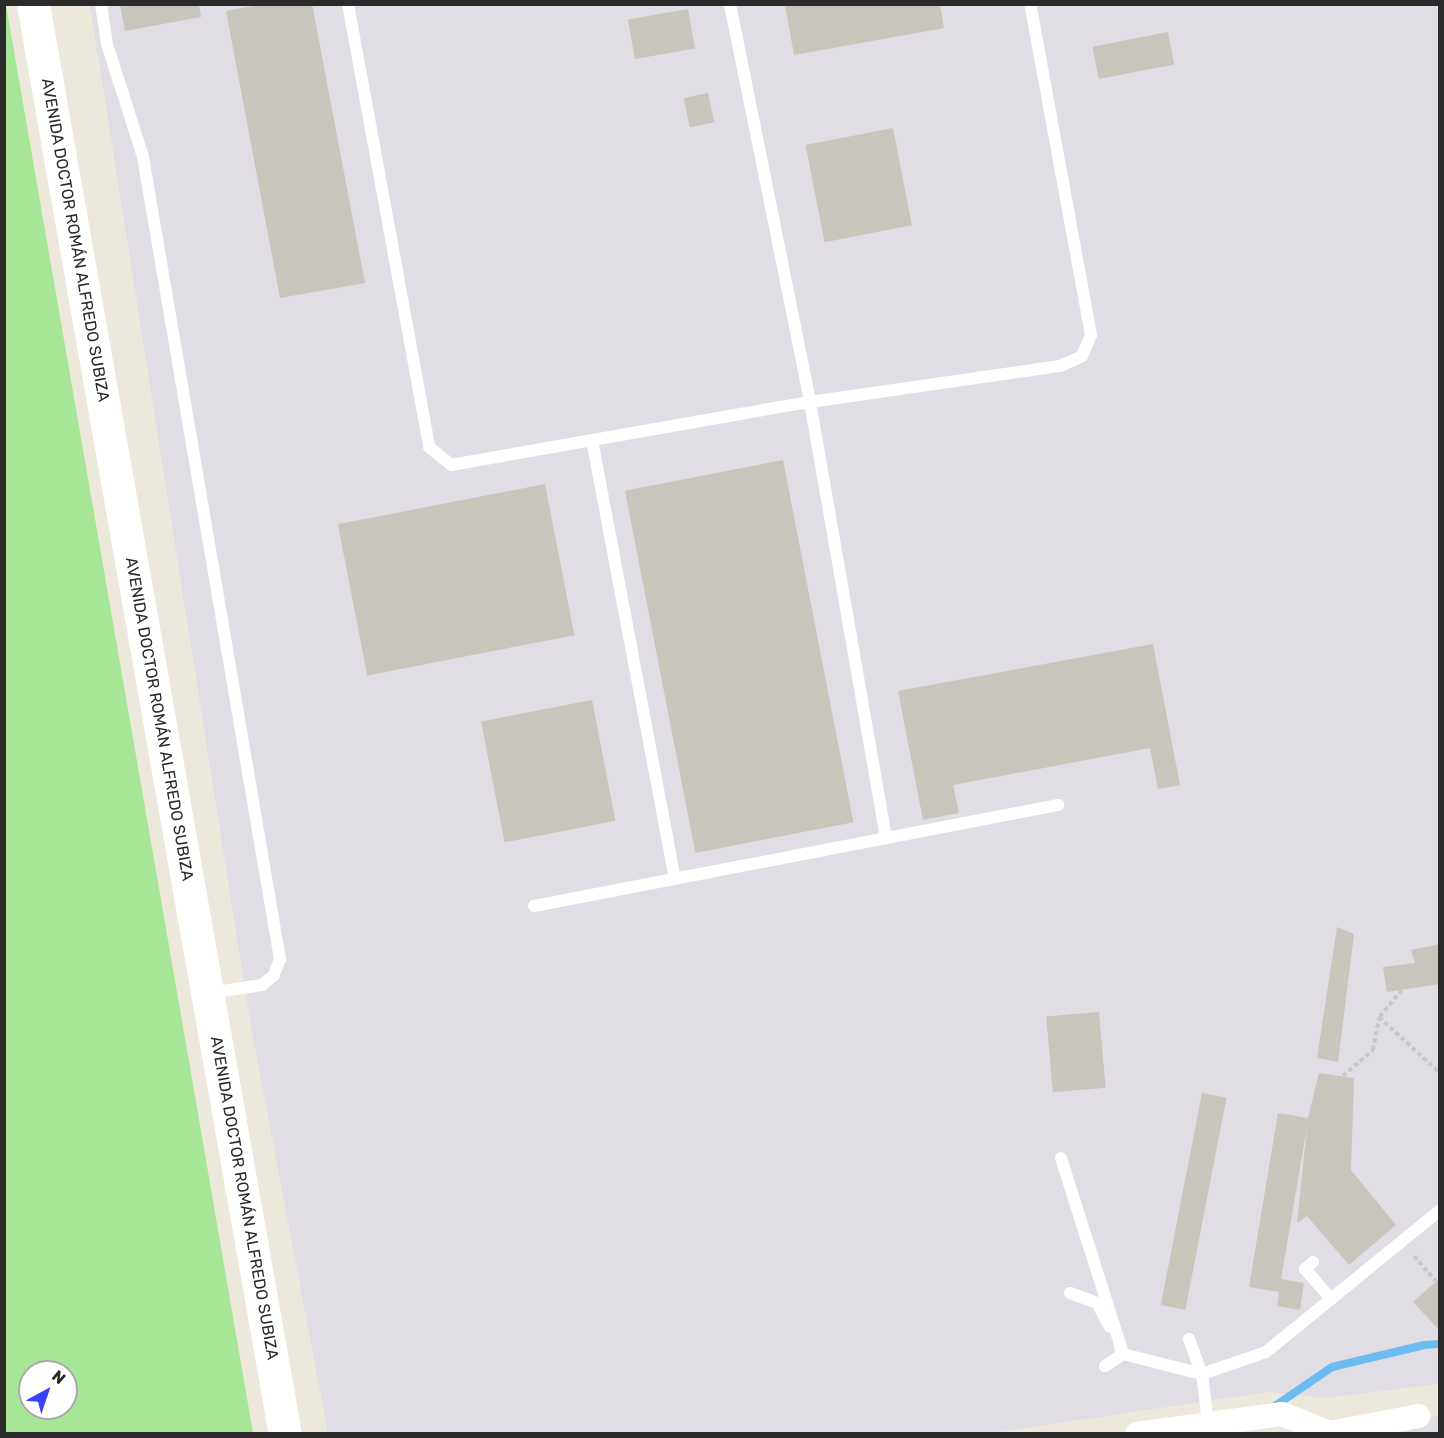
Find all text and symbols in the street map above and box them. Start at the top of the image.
street label: AVENIDA DOCTOR ROMÁN ALFREDO SUBIZA [37,76,113,404]
street label: AVENIDA DOCTOR ROMÁN ALFREDO SUBIZA [121,555,197,883]
street label: AVENIDA DOCTOR ROMÁN ALFREDO SUBIZA [206,1034,282,1362]
north arrow [18,1360,78,1420]
text: N [48,1366,69,1388]

